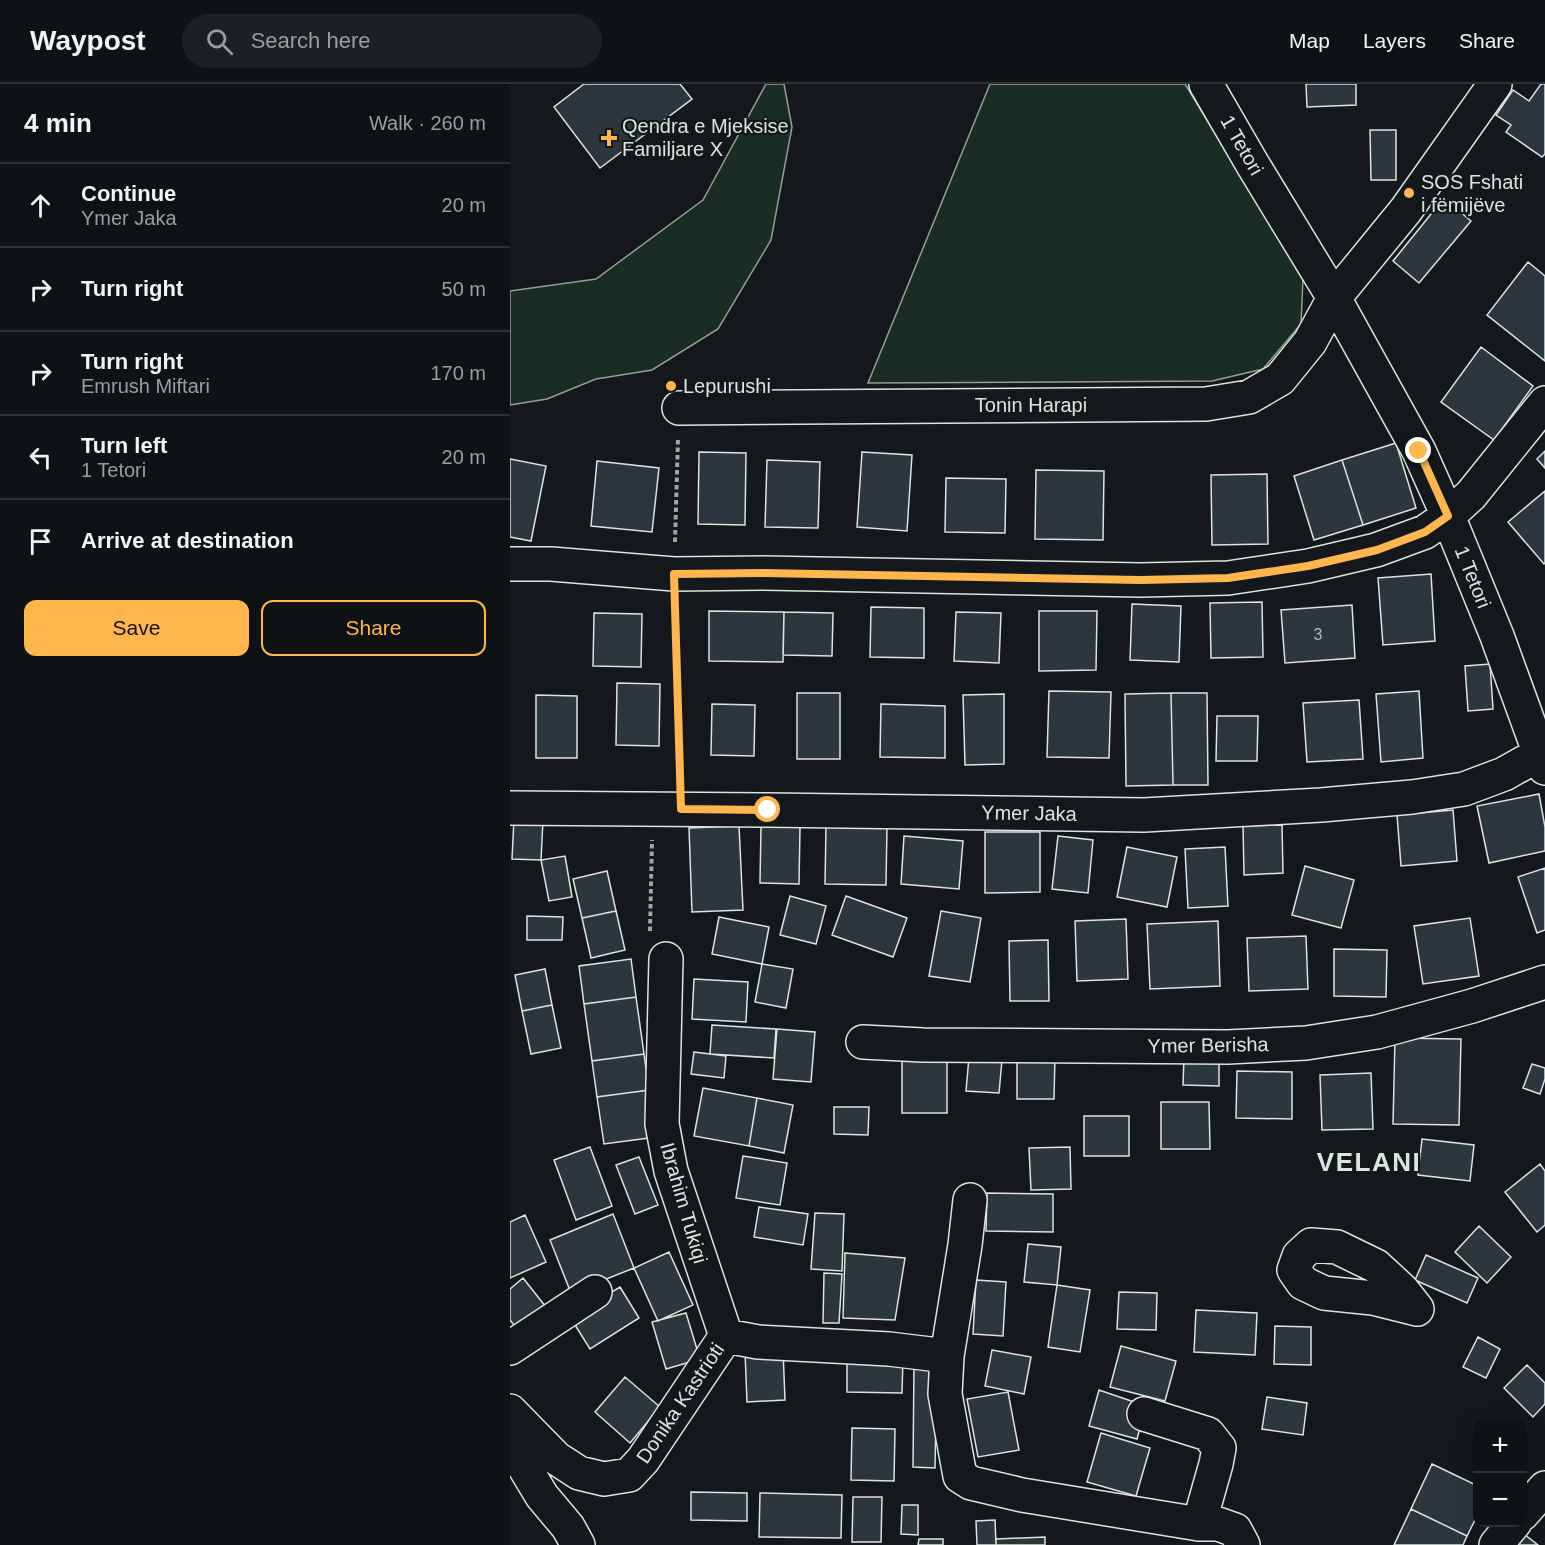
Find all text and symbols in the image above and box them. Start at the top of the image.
search box [182,14,602,68]
text: Waypost [30,25,146,56]
icon: search [203,25,236,58]
text: Search here [251,28,371,53]
text: Map [1289,29,1330,52]
text: Layers [1363,29,1426,52]
text: Share [1459,29,1515,52]
text: 4 min [24,108,92,138]
street label: 1 Tetori [1216,111,1268,179]
text: Walk · 260 m [369,112,486,134]
place label: Qendra e Mjeksise Familjare X [622,115,789,160]
marker: Qendra e Mjeksise Familjare X [600,129,618,147]
place label: SOS Fshati i fëmijëve [1421,171,1523,216]
text: Continue [81,181,176,206]
marker: SOS Fshati i fëmijëve [1402,186,1416,200]
icon: ahead [24,189,57,222]
text: 20 m [442,194,486,216]
text: Ymer Jaka [81,207,177,229]
icon: right [24,273,57,306]
text: Turn right [81,276,183,301]
text: 50 m [442,278,486,300]
text: Turn right [81,349,183,374]
icon: right [24,357,57,390]
text: 170 m [430,362,486,384]
text: Emrush Miftari [81,375,210,397]
place label: Lepurushi [683,375,771,397]
marker: Lepurushi [664,379,678,393]
street label: Tonin Harapi [975,394,1087,416]
text: Turn left [81,433,167,458]
route end [1405,437,1431,463]
icon: left [24,441,57,474]
text: 20 m [442,446,486,468]
text: 1 Tetori [81,459,146,481]
icon: arrive [24,525,57,558]
text: Arrive at destination [81,528,294,553]
street label: 1 Tetori [1451,543,1495,611]
button: Save [24,600,249,656]
button: Share [261,600,486,656]
house number: 3 [1314,626,1323,643]
route start [754,796,780,822]
street label: Ymer Jaka [981,801,1078,825]
street label: Ymer Berisha [1147,1033,1270,1057]
street label: Ibrahim Tukiqi [656,1140,712,1266]
district label: VELANI [1317,1147,1421,1177]
street label: Donika Kastrioti [632,1339,728,1467]
map controls [1473,1419,1527,1527]
button: + [1473,1419,1527,1473]
button: − [1473,1473,1527,1527]

